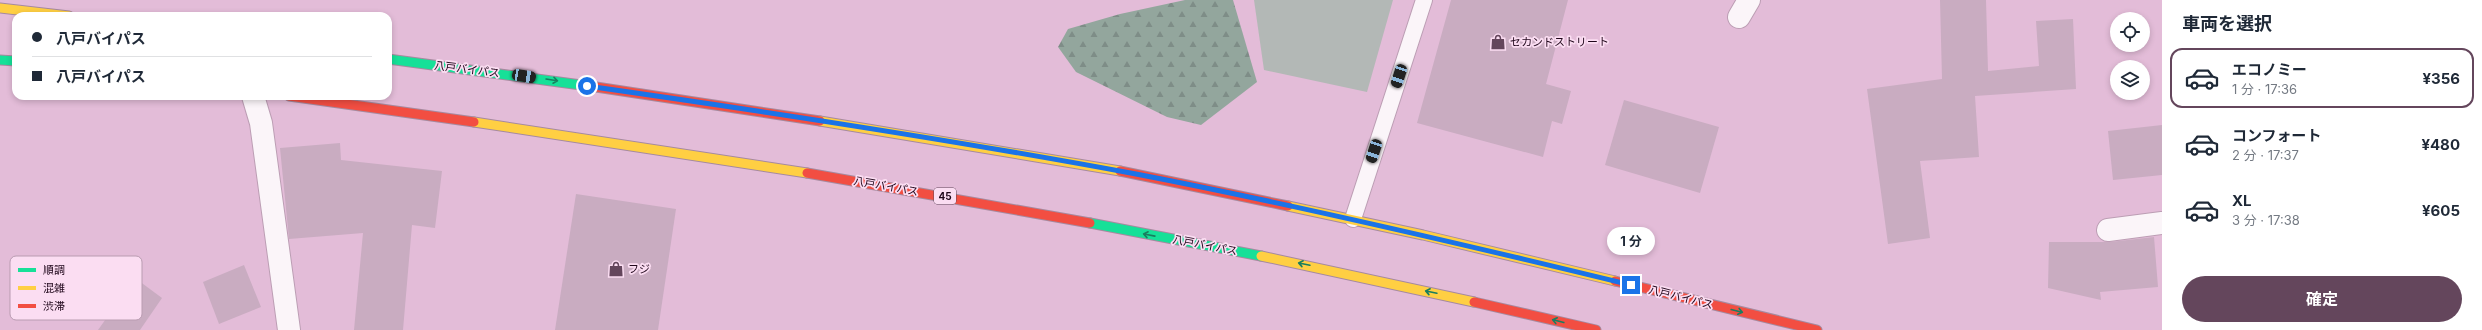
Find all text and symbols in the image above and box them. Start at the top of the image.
map controls [2110,12,2150,100]
button: locate [2110,12,2150,52]
text: 車両を選択 [2182,13,2272,34]
text: 八戸バイパス [56,29,146,48]
shop icon: セカンドストリート [1489,33,1507,51]
place label: セカンドストリート [1510,35,1609,49]
street label: 八戸バイパス [434,58,500,80]
button: layers [2110,60,2150,100]
icon: car [2184,60,2220,96]
text: エコノミー [2232,60,2307,79]
car [1390,63,1408,89]
text: 八戸バイパス [56,67,146,86]
car [511,68,537,84]
text: ¥356 [2422,69,2460,88]
one-way arrow [545,76,558,84]
route start [578,77,596,95]
text: 1 分 · 17:36 [2232,81,2297,97]
icon: car [2184,126,2220,162]
text: コンフォート [2232,126,2322,145]
text: ¥480 [2421,135,2460,154]
car [1365,138,1383,164]
text: 2 分 · 17:37 [2232,147,2299,163]
street label: 八戸バイパス [852,173,920,199]
road number: 45 [934,188,956,204]
text: XL [2232,191,2252,210]
icon: car [2184,192,2220,228]
text: ¥605 [2422,201,2460,220]
text: 3 分 · 17:38 [2232,212,2300,228]
callout: 1 分 [1607,227,1655,255]
one-way arrow [1143,230,1156,238]
street label: 八戸バイパス [1171,232,1239,258]
text: 1 分 [1620,233,1642,249]
legend [10,256,142,320]
shop icon: フジ [607,260,625,278]
one-way arrow [1298,260,1311,268]
place label: フジ [628,262,650,276]
text: 順調 [43,263,65,277]
route end [1622,276,1640,294]
button: 確定 [2182,276,2462,322]
text: 混雑 [43,281,65,295]
street label: 八戸バイパス [1647,282,1715,312]
one-way arrow [1425,288,1438,296]
text: 渋滞 [43,299,65,313]
one-way arrow [1730,307,1743,315]
one-way arrow [1552,316,1565,324]

